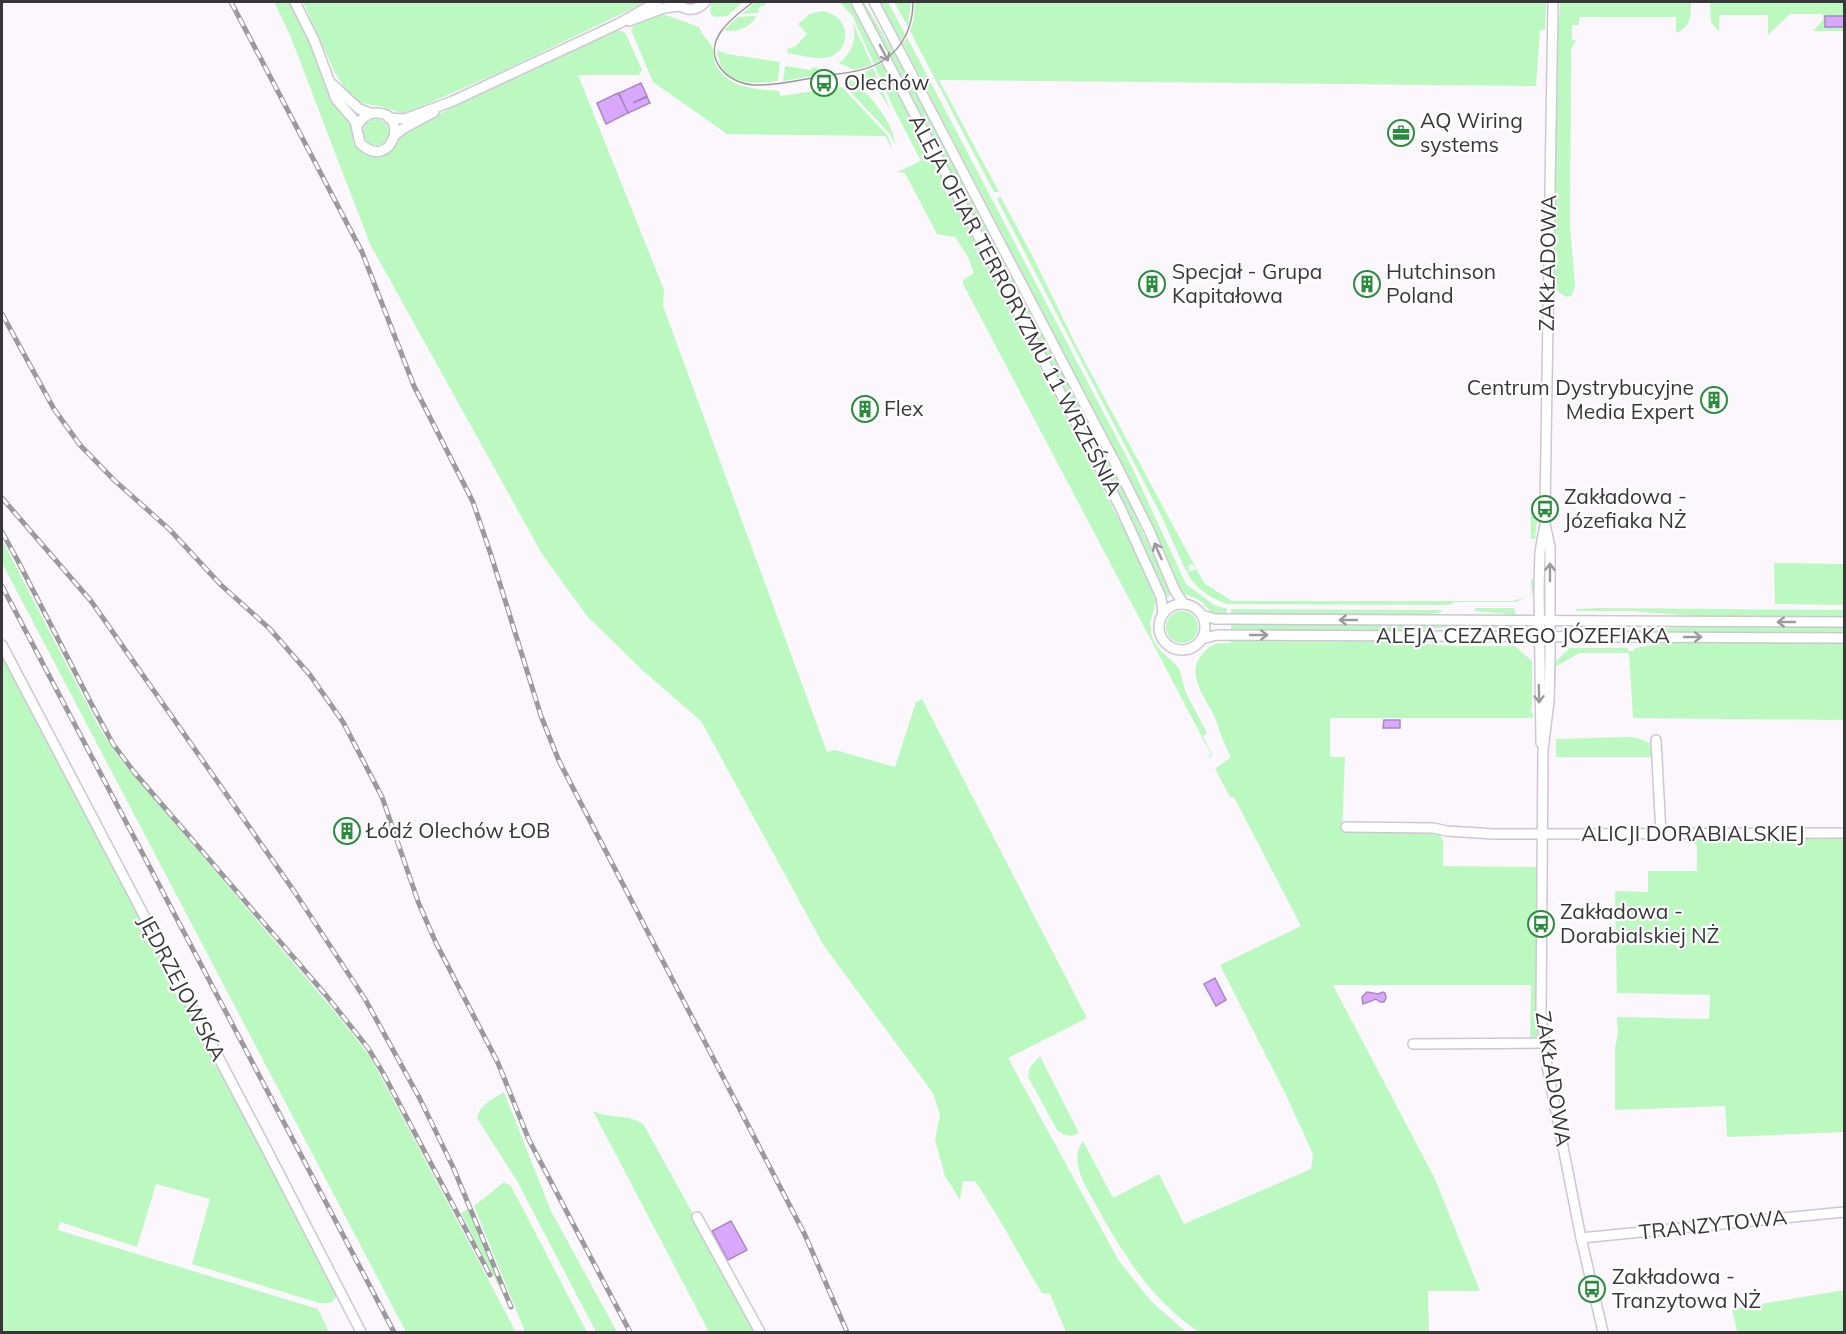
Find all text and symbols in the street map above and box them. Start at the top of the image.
one-way arrow [878,44,890,62]
bus stop icon: Olechów [809,68,839,98]
place label: Olechów [844,69,929,95]
place label: AQ Wiring systems [1420,107,1523,157]
street label: ALEJA OFIAR TERRORYZMU 11 WRZEŚNIA [904,110,1128,500]
office icon: AQ Wiring systems [1386,118,1416,148]
street label: ZAKŁADOWA [1533,194,1561,332]
place label: Specjał - Grupa Kapitałowa [1172,258,1322,308]
place label: Hutchinson Poland [1386,258,1496,308]
building icon: Specjał - Grupa Kapitałowa [1137,269,1167,299]
building icon: Hutchinson Poland [1352,269,1382,299]
place label: Centrum Dystrybucyjne Media Expert [1467,374,1694,424]
building icon: Centrum Dystrybucyjne Media Expert [1699,385,1729,415]
building icon: Flex [850,394,880,424]
place label: Flex [884,395,923,421]
place label: Zakładowa - Józefiaka NŻ [1564,483,1687,533]
bus stop icon: Zakładowa - Józefiaka NŻ [1530,494,1560,524]
one-way arrow [1152,543,1163,561]
one-way arrow [1544,563,1556,583]
one-way arrow [1338,614,1358,626]
one-way arrow [1777,616,1797,628]
street label: ALEJA CEZAREGO JÓZEFIAKA [1376,622,1671,648]
one-way arrow [1249,629,1269,641]
one-way arrow [1682,631,1702,643]
one-way arrow [1533,683,1545,703]
building icon: Łódź Olechów ŁOB [332,816,362,846]
place label: Łódź Olechów ŁOB [365,817,550,843]
street label: ALICJI DORABIALSKIEJ [1581,820,1805,846]
place label: Zakładowa - Dorabialskiej NŻ [1560,898,1719,948]
bus stop icon: Zakładowa - Dorabialskiej NŻ [1526,909,1556,939]
street label: JĘDRZEJOWSKA [133,910,233,1065]
street label: ZAKŁADOWA [1530,1009,1578,1149]
street label: TRANZYTOWA [1637,1203,1789,1245]
place label: Zakładowa - Tranzytowa NŻ [1612,1263,1761,1313]
bus stop icon: Zakładowa - Tranzytowa NŻ [1577,1274,1607,1304]

